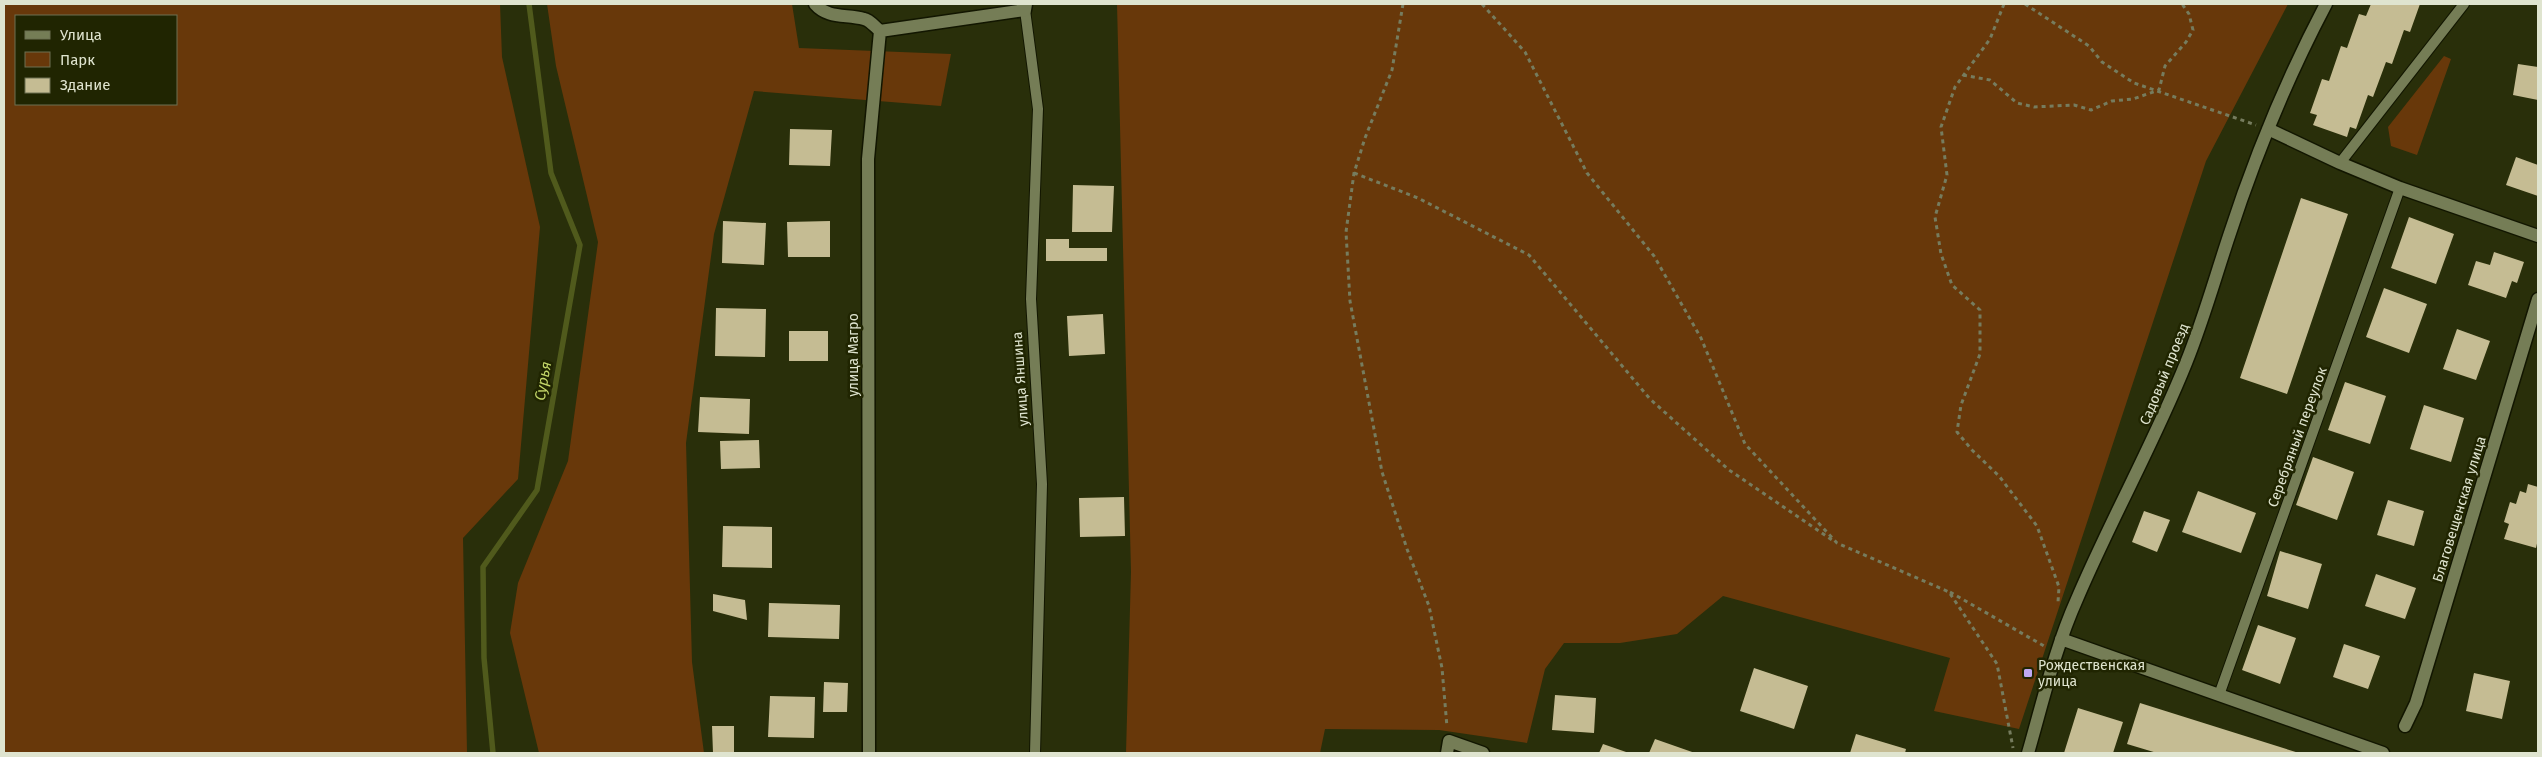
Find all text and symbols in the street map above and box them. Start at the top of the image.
legend [15,15,178,105]
text: Улица [60,26,102,44]
text: Парк [60,51,95,69]
text: Здание [60,76,110,94]
street label: улица Магро [845,313,862,397]
street label: Садовый проезд [2136,321,2193,428]
street label: улица Яншина [1009,331,1032,427]
water label: Сурья [531,360,555,402]
street label: Серебряный переулок [2264,364,2331,510]
street label: Благовещенская улица [2429,434,2490,584]
place label: Рождественская улица [2038,657,2145,690]
marker: Рождественская улица [2022,667,2034,679]

